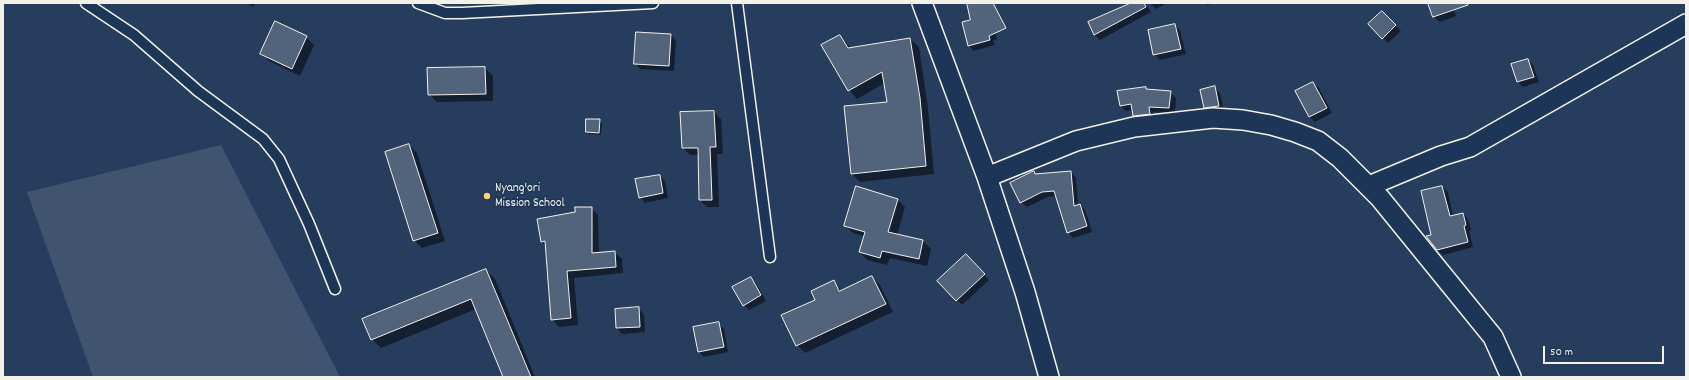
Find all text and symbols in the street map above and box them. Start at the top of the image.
place label: Nyang'ori Mission School [495,181,565,212]
marker: Nyang'ori Mission School [482,191,492,201]
scale bar [1545,338,1666,364]
text: 50 m [1550,344,1573,361]

